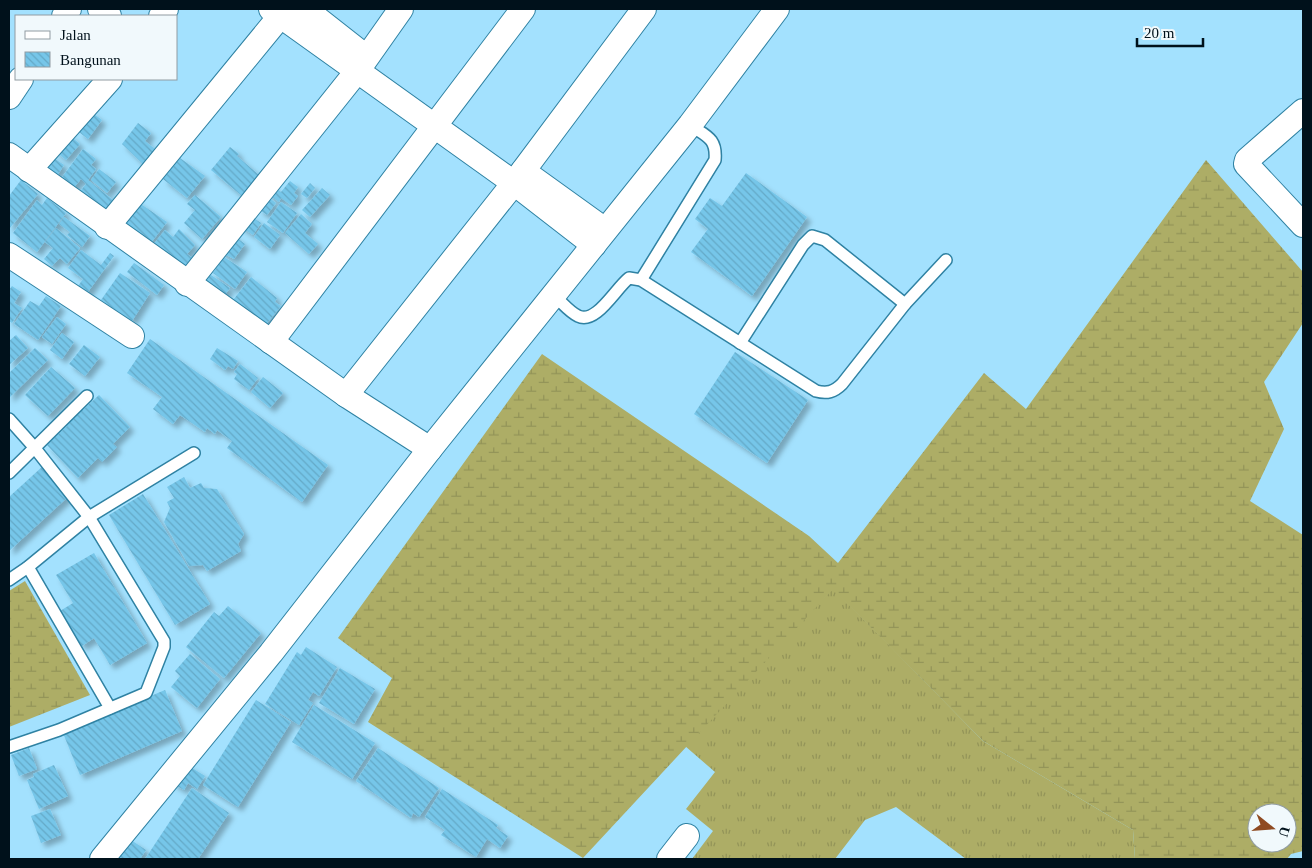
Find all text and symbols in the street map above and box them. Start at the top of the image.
legend [15,15,178,80]
scale bar [1137,15,1203,47]
text: 20 m [1144,25,1175,41]
text: Jalan [60,27,91,43]
text: Bangunan [60,52,121,68]
north arrow [1247,803,1297,853]
text: U [1275,825,1293,839]

